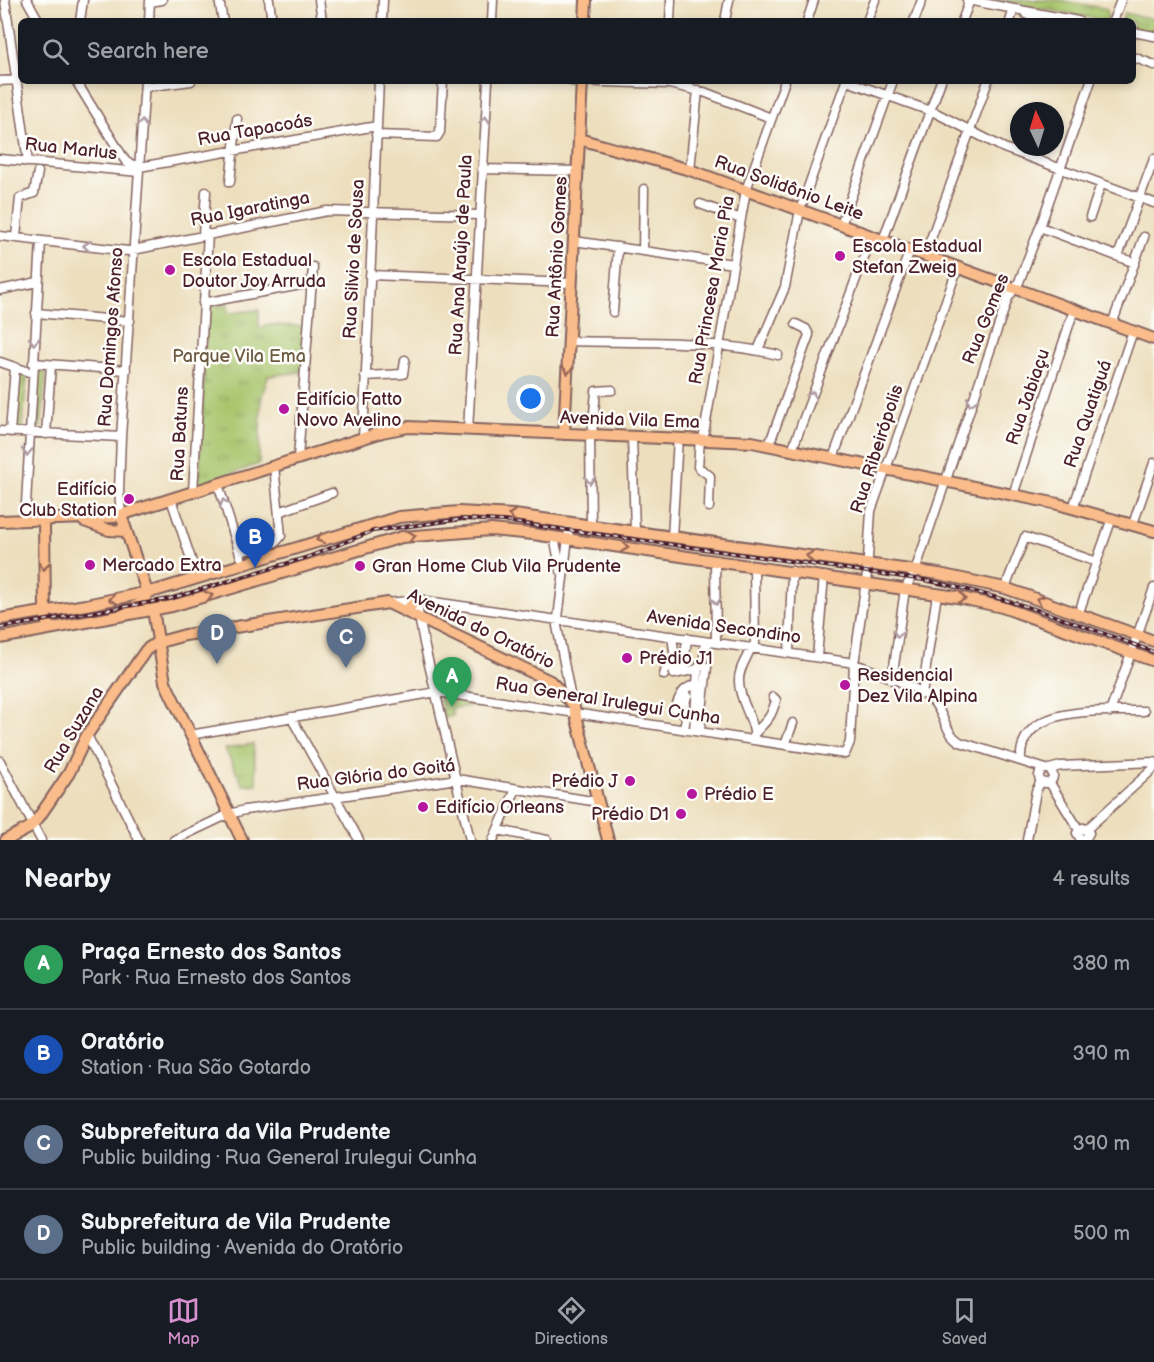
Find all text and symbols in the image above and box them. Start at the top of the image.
search box [18,18,1136,84]
icon: search [39,35,72,68]
text: Search here [87,38,209,65]
north arrow [1010,102,1064,156]
street label: Rua Tapacoás [196,110,314,150]
one-way arrow [478,115,491,124]
one-way arrow [135,119,148,128]
street label: Rua Marlus [24,134,118,164]
street label: Rua Solidônio Leite [712,151,867,225]
street label: Rua Ana Araújo de Paula [445,154,477,356]
street label: Rua Antônio Gomes [542,176,572,338]
street label: Rua Silvio de Sousa [339,179,369,339]
street label: Rua Igaratinga [189,187,311,231]
street label: Rua Princesa Maria Pia [685,194,739,386]
place label: Escola Estadual Stefan Zweig [852,236,982,278]
one-way arrow [83,240,92,253]
street label: Rua Domingos Afonso [94,246,128,428]
marker: Escola Estadual Stefan Zweig [833,249,847,263]
place label: Escola Estadual Doutor Joy Arruda [182,250,326,292]
marker: Escola Estadual Doutor Joy Arruda [163,263,177,277]
street label: Rua Gomes [958,270,1014,367]
one-way arrow [28,336,41,346]
park label: Parque Vila Ema [172,346,306,367]
street label: Rua Jabiaçu [1002,346,1054,448]
street label: Rua Quatiguá [1060,357,1116,471]
one-way arrow [561,366,574,375]
street label: Rua Ribeirópolis [846,382,908,516]
your location [516,384,545,413]
street label: Rua Batuns [167,386,193,482]
place label: Edifício Fatto Novo Avelino [296,389,402,431]
one-way arrow [805,390,818,401]
one-way arrow [966,396,979,407]
marker: Edifício Fatto Novo Avelino [277,402,291,416]
street label: Avenida Vila Ema [560,407,700,433]
one-way arrow [21,447,34,456]
one-way arrow [584,475,596,484]
place label: Edifício Club Station [19,479,117,521]
marker: Edifício Club Station [122,492,136,506]
one-way arrow [219,498,231,509]
one-way arrow [507,509,516,522]
pin: B [236,518,274,568]
one-way arrow [407,530,416,542]
one-way arrow [315,532,326,544]
one-way arrow [620,540,630,553]
one-way arrow [805,550,814,562]
place label: Mercado Extra [102,555,222,576]
place label: Gran Home Club Vila Prudente [372,556,621,577]
marker: Mercado Extra [83,558,97,572]
marker: Gran Home Club Vila Prudente [353,559,367,573]
one-way arrow [38,561,50,570]
street label: Avenida do Oratório [404,584,558,674]
one-way arrow [204,591,214,603]
one-way arrow [957,591,967,604]
one-way arrow [108,592,118,605]
one-way arrow [1035,595,1045,608]
one-way arrow [709,597,722,606]
street label: Avenida Secondino [646,606,802,648]
pin: D [198,614,236,664]
pin: C [326,618,366,668]
one-way arrow [893,629,905,639]
place label: Prédio J1 [639,648,713,669]
marker: Prédio J1 [620,651,634,665]
pin: A [432,658,472,707]
place label: Residencial Dez Vila Alpina [857,665,978,707]
street label: Rua General Irulegui Cunha [494,673,722,729]
marker: Residencial Dez Vila Alpina [838,678,852,692]
street label: Rua Suzana [40,683,108,777]
street label: Rua Glória do Goitá [295,755,457,795]
place label: Prédio J [551,771,618,792]
marker: Prédio J [623,774,637,788]
place label: Prédio E [704,784,774,805]
marker: Prédio E [685,787,699,801]
place label: Edifício Orleans [435,797,564,818]
marker: Edifício Orleans [416,800,430,814]
place label: Prédio D1 [591,804,669,825]
marker: Prédio D1 [674,807,688,821]
text: Nearby [24,864,111,895]
text: 4 results [1052,867,1130,891]
text: Praça Ernesto dos Santos [81,939,341,966]
text: A [37,952,50,976]
text: 380 m [1072,952,1130,976]
text: Park · Rua Ernesto dos Santos [81,966,351,990]
text: Oratório [81,1029,164,1056]
text: B [36,1042,51,1066]
text: 390 m [1072,1042,1130,1066]
text: Station · Rua São Gotardo [81,1056,311,1080]
text: Subprefeitura da Vila Prudente [81,1119,391,1146]
text: C [36,1132,51,1156]
text: 390 m [1072,1132,1130,1156]
text: Public building · Rua General Irulegui Cunha [81,1146,477,1170]
text: Subprefeitura de Vila Prudente [81,1209,391,1236]
text: D [37,1222,50,1246]
text: 500 m [1073,1222,1130,1246]
text: Public building · Avenida do Oratório [81,1236,403,1260]
tab: Map [167,1294,200,1349]
tab: Directions [534,1294,608,1349]
tab: Saved [942,1294,987,1349]

